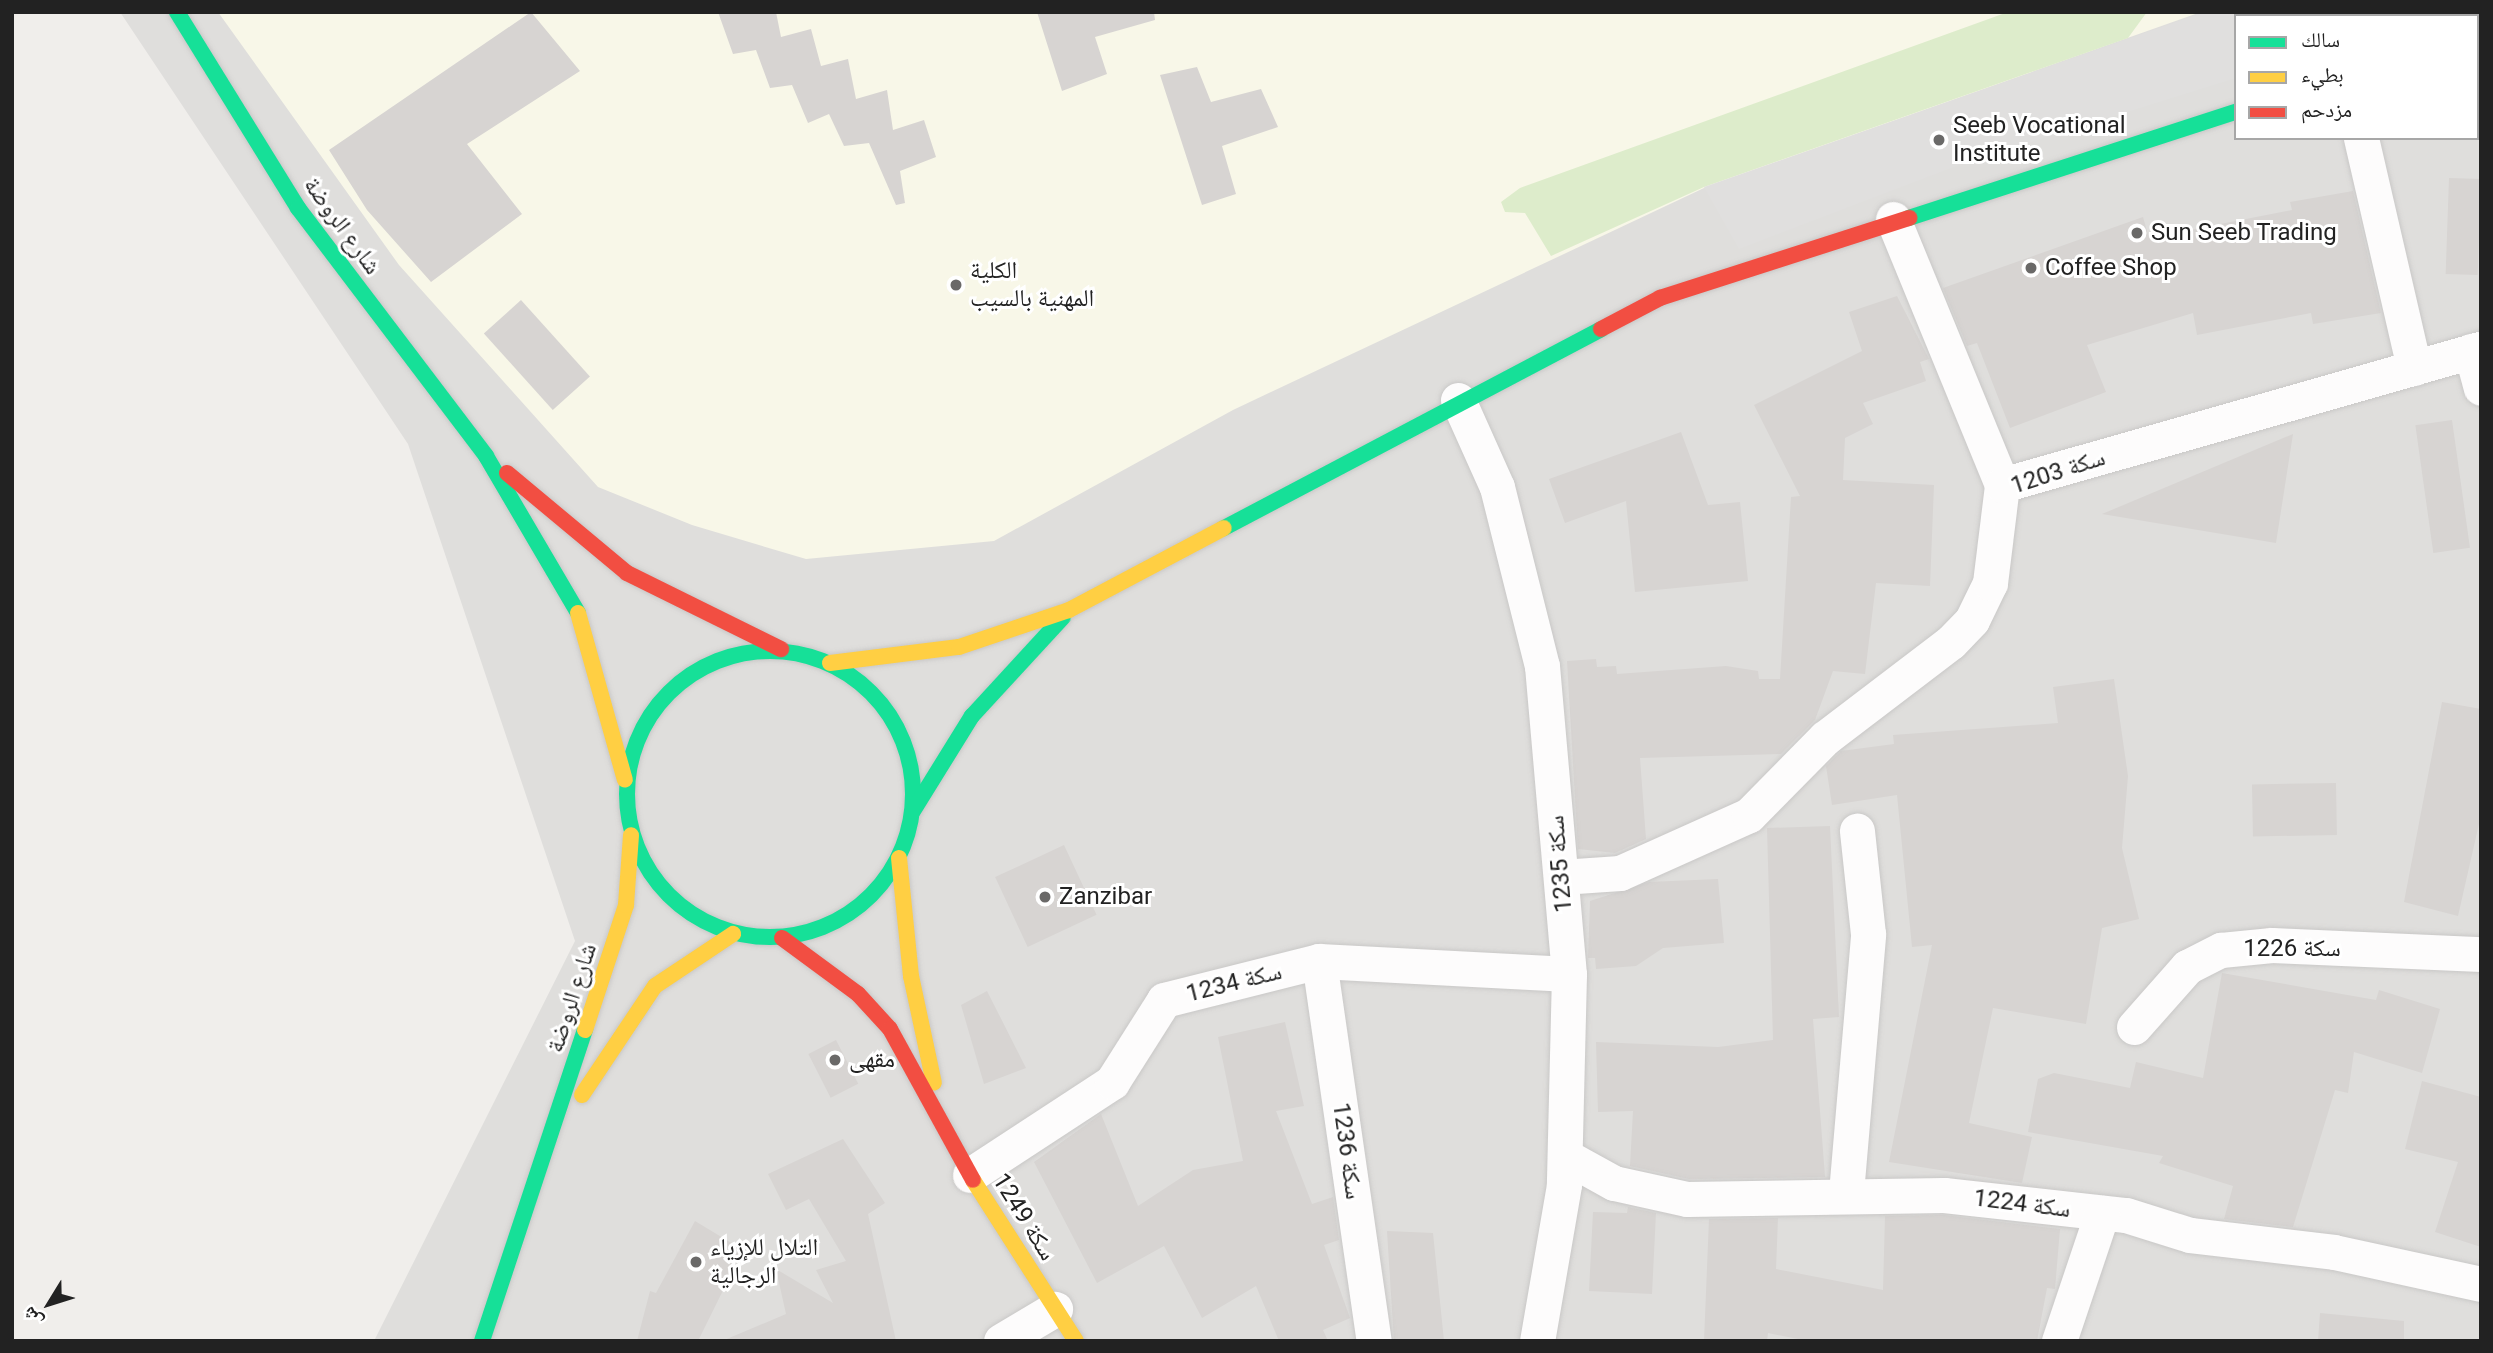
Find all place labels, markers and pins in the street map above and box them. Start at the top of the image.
place label: Seeb Vocational Institute [1953,112,2126,168]
marker: Seeb Vocational Institute [1931,132,1947,148]
place label: Sun Seeb Trading [2151,219,2337,247]
marker: Sun Seeb Trading [2129,225,2145,241]
place label: Coffee Shop [2045,254,2177,282]
place label: الكلية المهنية بالسيب [970,257,1094,313]
marker: Coffee Shop [2023,260,2039,276]
marker: الكلية المهنية بالسيب [948,277,964,293]
place label: Zanzibar [1059,883,1152,911]
marker: Zanzibar [1037,889,1053,905]
place label: مقهى [849,1046,895,1074]
marker: مقهى [827,1052,843,1068]
place label: التلال للإزياء الرجالية [710,1234,818,1290]
marker: التلال للإزياء الرجالية [688,1254,704,1270]

